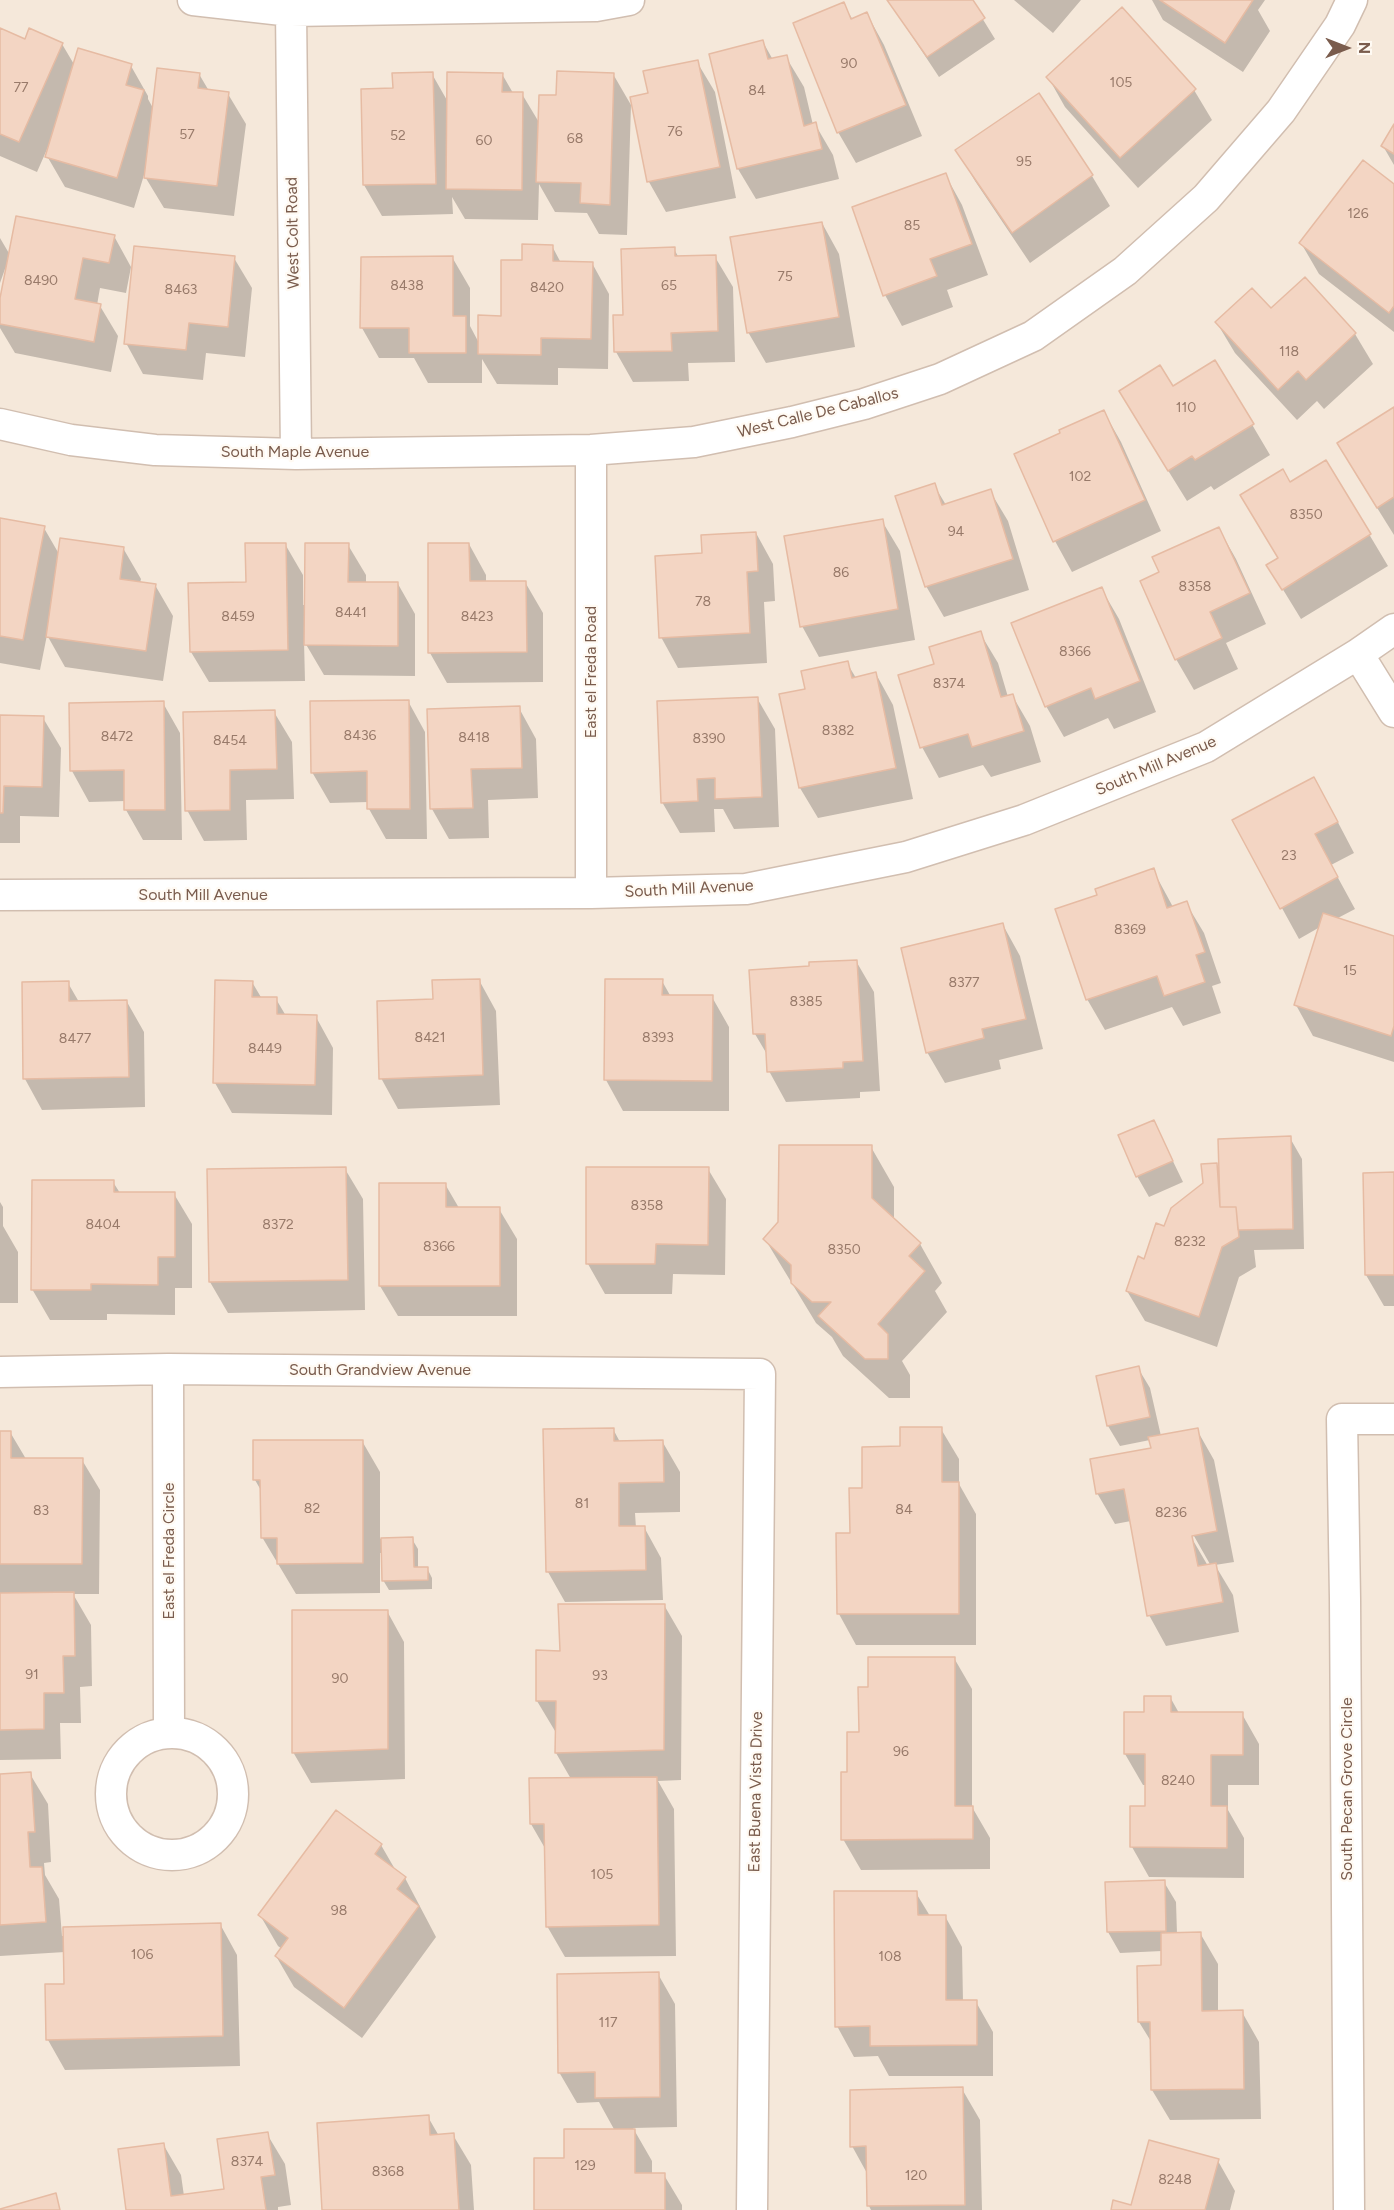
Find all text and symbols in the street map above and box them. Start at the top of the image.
north arrow [1316,18,1376,78]
text: N [1355,42,1374,54]
house number: 90 [841,56,857,72]
house number: 105 [1110,75,1132,91]
house number: 77 [13,80,29,96]
house number: 84 [748,83,766,99]
house number: 76 [667,124,683,140]
house number: 57 [179,127,195,143]
house number: 52 [390,128,406,144]
house number: 68 [567,131,583,147]
house number: 60 [476,133,492,149]
house number: 95 [1016,154,1032,170]
street label: West Colt Road [282,177,304,289]
house number: 126 [1347,206,1369,222]
house number: 85 [904,218,920,234]
house number: 75 [777,269,793,285]
house number: 8490 [24,273,58,289]
house number: 8438 [390,278,424,294]
house number: 65 [661,278,677,294]
house number: 8420 [530,280,564,296]
house number: 8463 [165,282,197,298]
house number: 118 [1279,344,1299,360]
street label: West Calle De Caballos [736,384,900,442]
house number: 110 [1176,400,1196,416]
street label: South Maple Avenue [221,442,369,462]
house number: 102 [1069,469,1091,485]
house number: 8350 [1289,507,1323,523]
house number: 94 [948,524,964,540]
house number: 86 [833,565,849,581]
house number: 8358 [1179,579,1211,595]
house number: 78 [695,594,711,610]
house number: 8441 [335,605,367,621]
street label: East el Freda Road [581,606,601,738]
house number: 8459 [221,609,255,625]
house number: 8423 [461,609,493,625]
house number: 8366 [1059,644,1091,660]
house number: 8374 [933,676,965,692]
house number: 8382 [822,723,854,739]
house number: 8436 [344,728,376,744]
house number: 8472 [101,729,133,745]
house number: 8418 [458,730,490,746]
house number: 8390 [692,731,726,747]
street label: South Mill Avenue [1093,732,1219,800]
house number: 8454 [213,733,247,749]
house number: 23 [1281,848,1297,864]
street label: South Mill Avenue [624,876,754,902]
street label: South Mill Avenue [138,885,268,905]
house number: 8369 [1114,922,1146,938]
house number: 15 [1343,963,1357,979]
house number: 8377 [948,975,980,991]
house number: 8385 [790,994,822,1010]
house number: 8421 [415,1030,445,1046]
house number: 8393 [642,1030,674,1046]
house number: 8477 [59,1031,91,1047]
house number: 8449 [248,1041,282,1057]
house number: 8358 [631,1198,663,1214]
house number: 8404 [86,1217,120,1233]
house number: 8372 [262,1217,294,1233]
house number: 8232 [1174,1234,1206,1250]
house number: 8366 [423,1239,455,1255]
house number: 8350 [827,1242,861,1258]
street label: South Grandview Avenue [289,1360,471,1380]
street label: East el Freda Circle [159,1482,179,1620]
house number: 81 [575,1496,589,1512]
house number: 82 [304,1501,320,1517]
house number: 84 [895,1502,913,1518]
house number: 83 [33,1503,49,1519]
house number: 8236 [1155,1505,1187,1521]
house number: 91 [25,1667,39,1683]
house number: 93 [592,1668,608,1684]
house number: 90 [332,1671,348,1687]
street label: South Pecan Grove Circle [1337,1697,1357,1881]
street label: East Buena Vista Drive [745,1711,767,1873]
house number: 96 [893,1744,909,1760]
house number: 8240 [1161,1773,1195,1789]
house number: 105 [591,1867,613,1883]
house number: 98 [331,1903,347,1919]
house number: 106 [131,1947,153,1963]
house number: 108 [878,1949,902,1965]
house number: 117 [598,2015,618,2031]
house number: 8374 [231,2154,263,2170]
house number: 129 [574,2158,596,2174]
house number: 8368 [372,2164,404,2180]
house number: 120 [905,2168,927,2184]
house number: 8248 [1158,2172,1192,2188]

